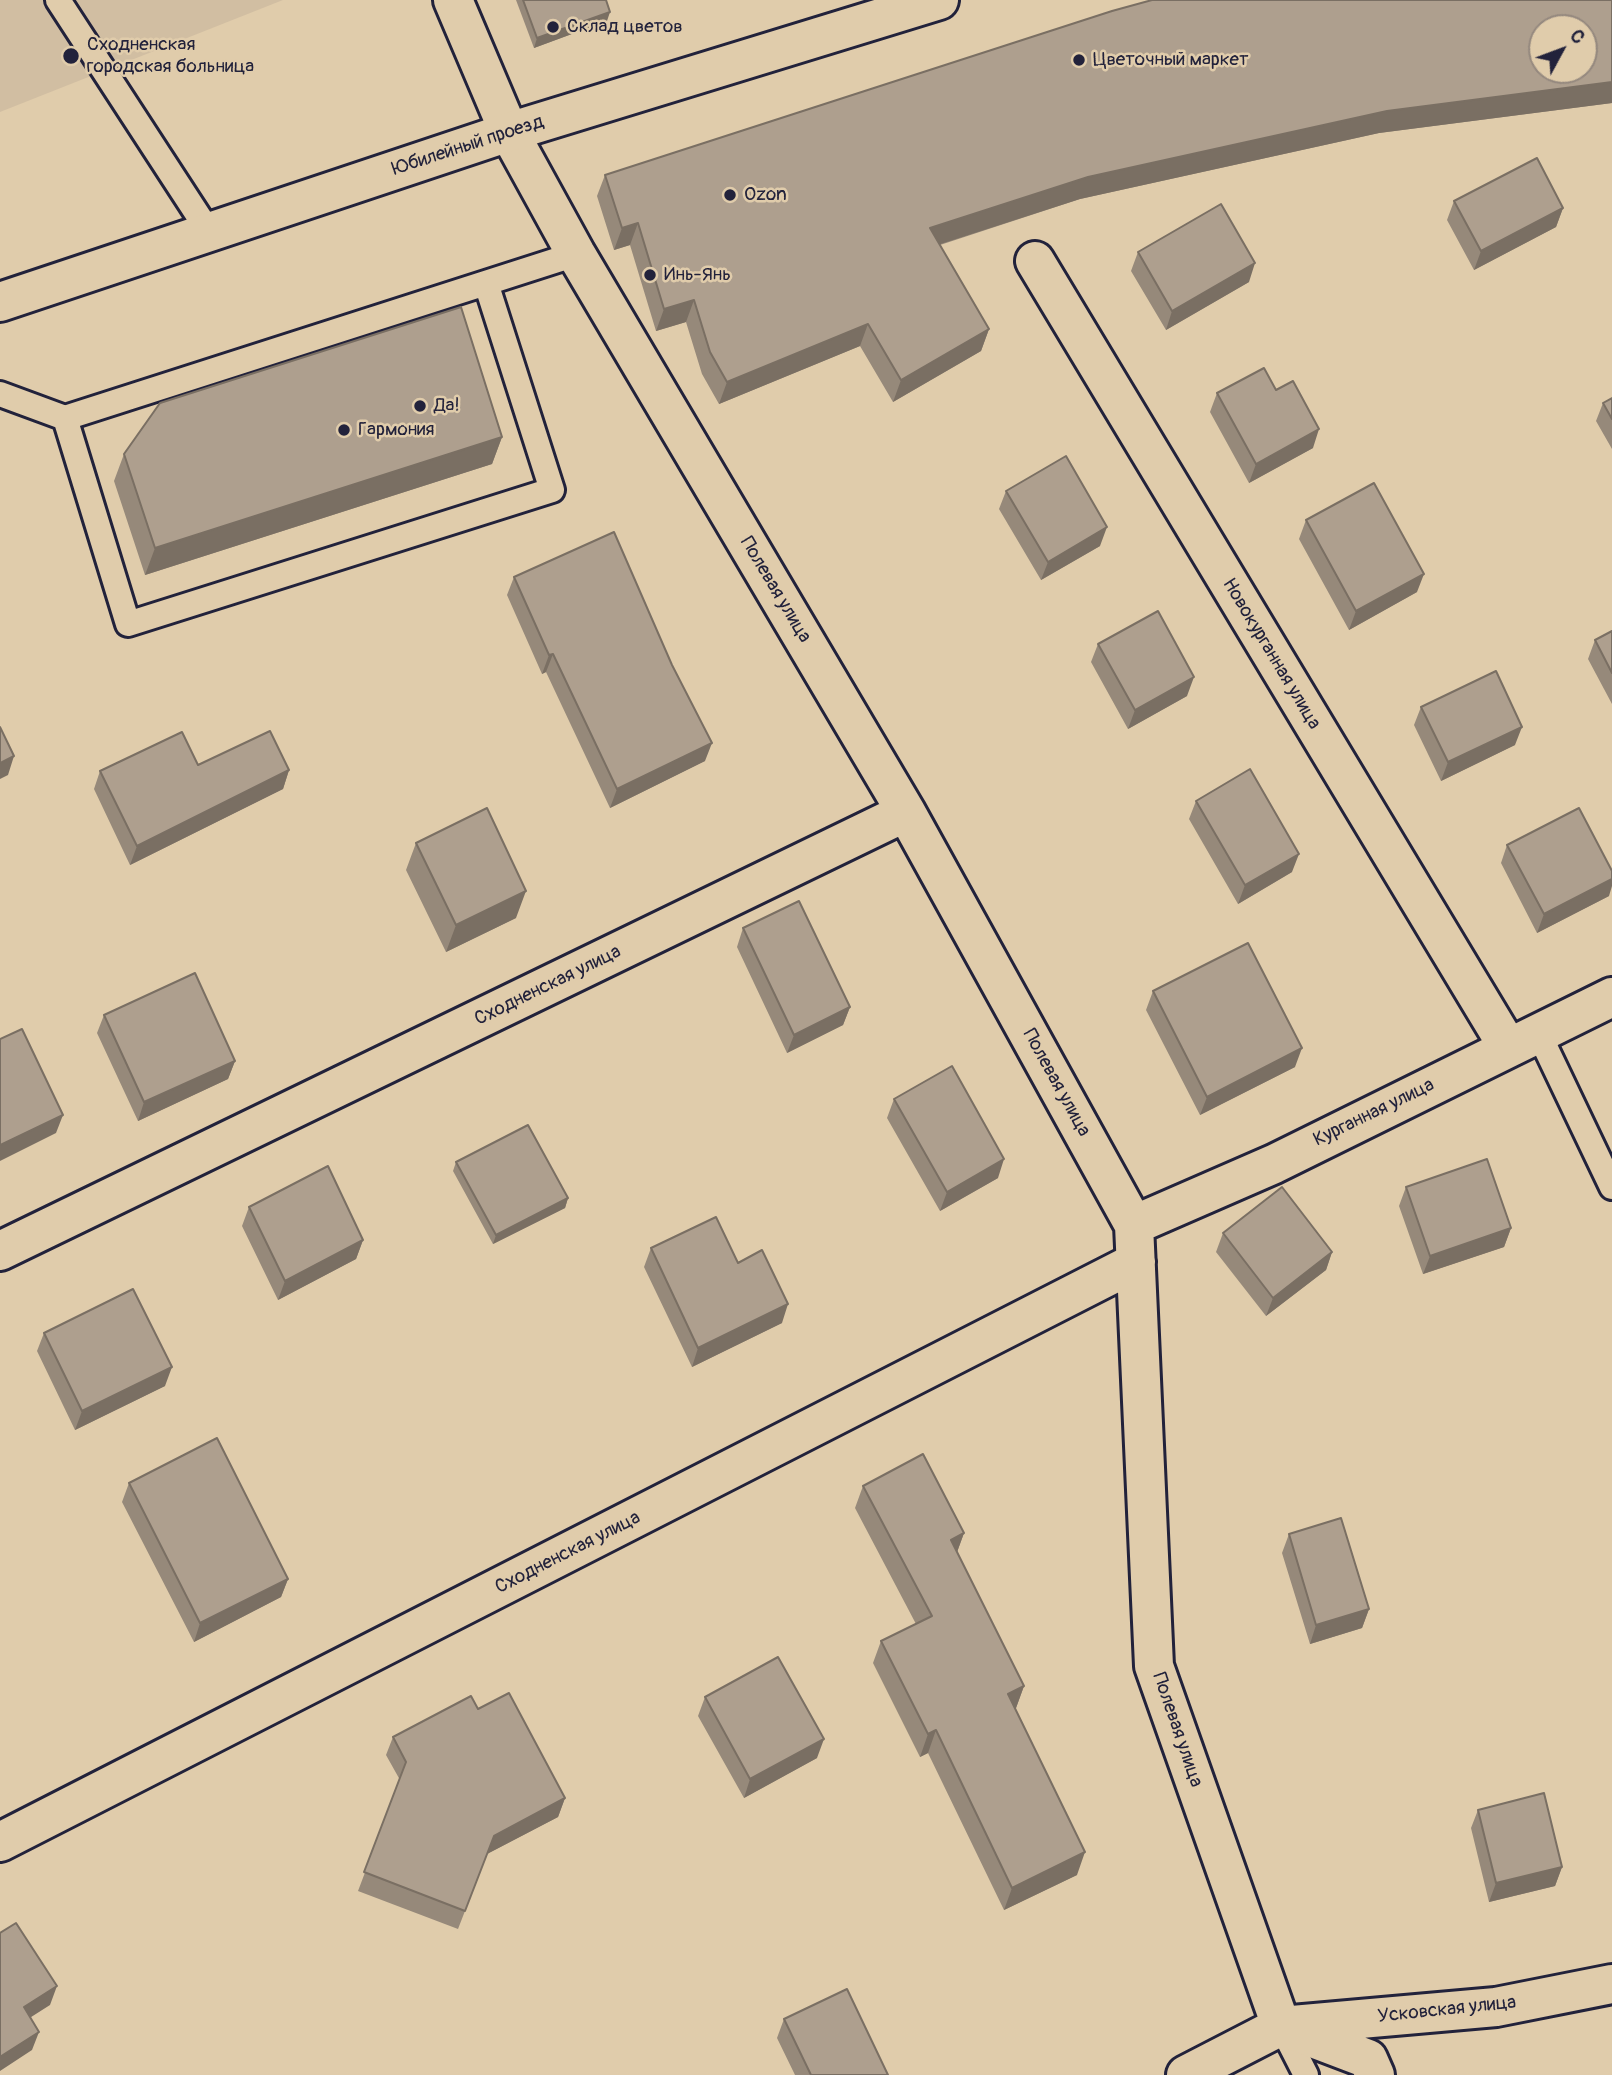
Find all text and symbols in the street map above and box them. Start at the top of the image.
north arrow [1528,14,1598,84]
place label: Склад цветов [567,16,683,38]
marker: Склад цветов [545,19,561,35]
text: С [1564,24,1590,49]
place label: Сходненская городская больница [87,34,254,78]
marker: Сходненская городская больница [61,46,81,66]
place label: Цветочный маркет [1093,49,1248,71]
marker: Цветочный маркет [1071,52,1087,68]
street label: Юбилейный проезд [389,111,547,181]
place label: Ozon [744,184,787,206]
marker: Ozon [722,187,738,203]
place label: Инь-Янь [664,264,731,286]
marker: Инь-Янь [642,267,658,283]
place label: Да! [434,395,460,417]
marker: Да! [412,398,428,414]
place label: Гармония [358,419,434,441]
marker: Гармония [336,422,352,438]
street label: Полевая улица [734,533,816,647]
street label: Новокурганная улица [1217,574,1325,734]
street label: Сходненская улица [471,941,625,1031]
street label: Полевая улица [1017,1025,1095,1141]
street label: Курганная улица [1310,1074,1438,1152]
street label: Сходненская улица [492,1507,644,1599]
street label: Полевая улица [1147,1670,1207,1790]
street label: Усковская улица [1377,1991,1517,2029]

